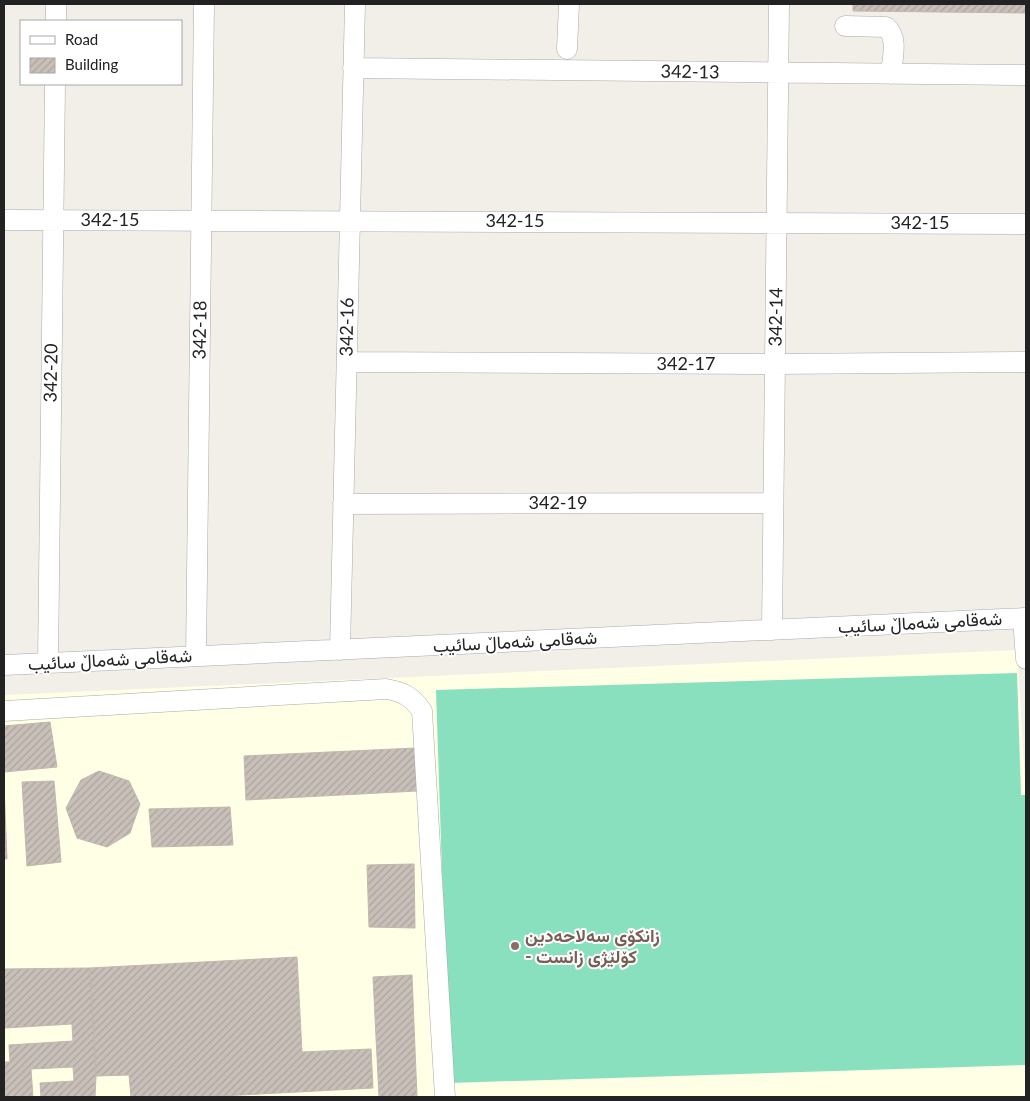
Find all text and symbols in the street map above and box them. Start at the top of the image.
legend [20,20,182,85]
text: Road [65,30,98,48]
text: Building [65,55,118,73]
street label: 342-13 [660,59,720,83]
street label: 342-15 [81,208,139,230]
street label: 342-15 [486,209,544,231]
street label: 342-15 [891,211,949,233]
street label: 342-14 [763,287,787,347]
street label: 342-16 [334,297,358,357]
street label: 342-18 [187,300,211,360]
street label: 342-20 [38,343,62,403]
street label: 342-17 [657,352,715,374]
street label: 342-19 [529,491,587,513]
street label: شەقامی شەماڵ سائیب [837,607,1003,638]
street label: شەقامی شەماڵ سائیب [432,626,598,657]
street label: شەقامی شەماڵ سائیب [27,644,193,675]
place label: زانکۆی سەلاحەدین - کۆلێژی زانست [525,924,660,968]
marker: زانکۆی سەلاحەدین - کۆلێژی زانست [509,940,521,952]

